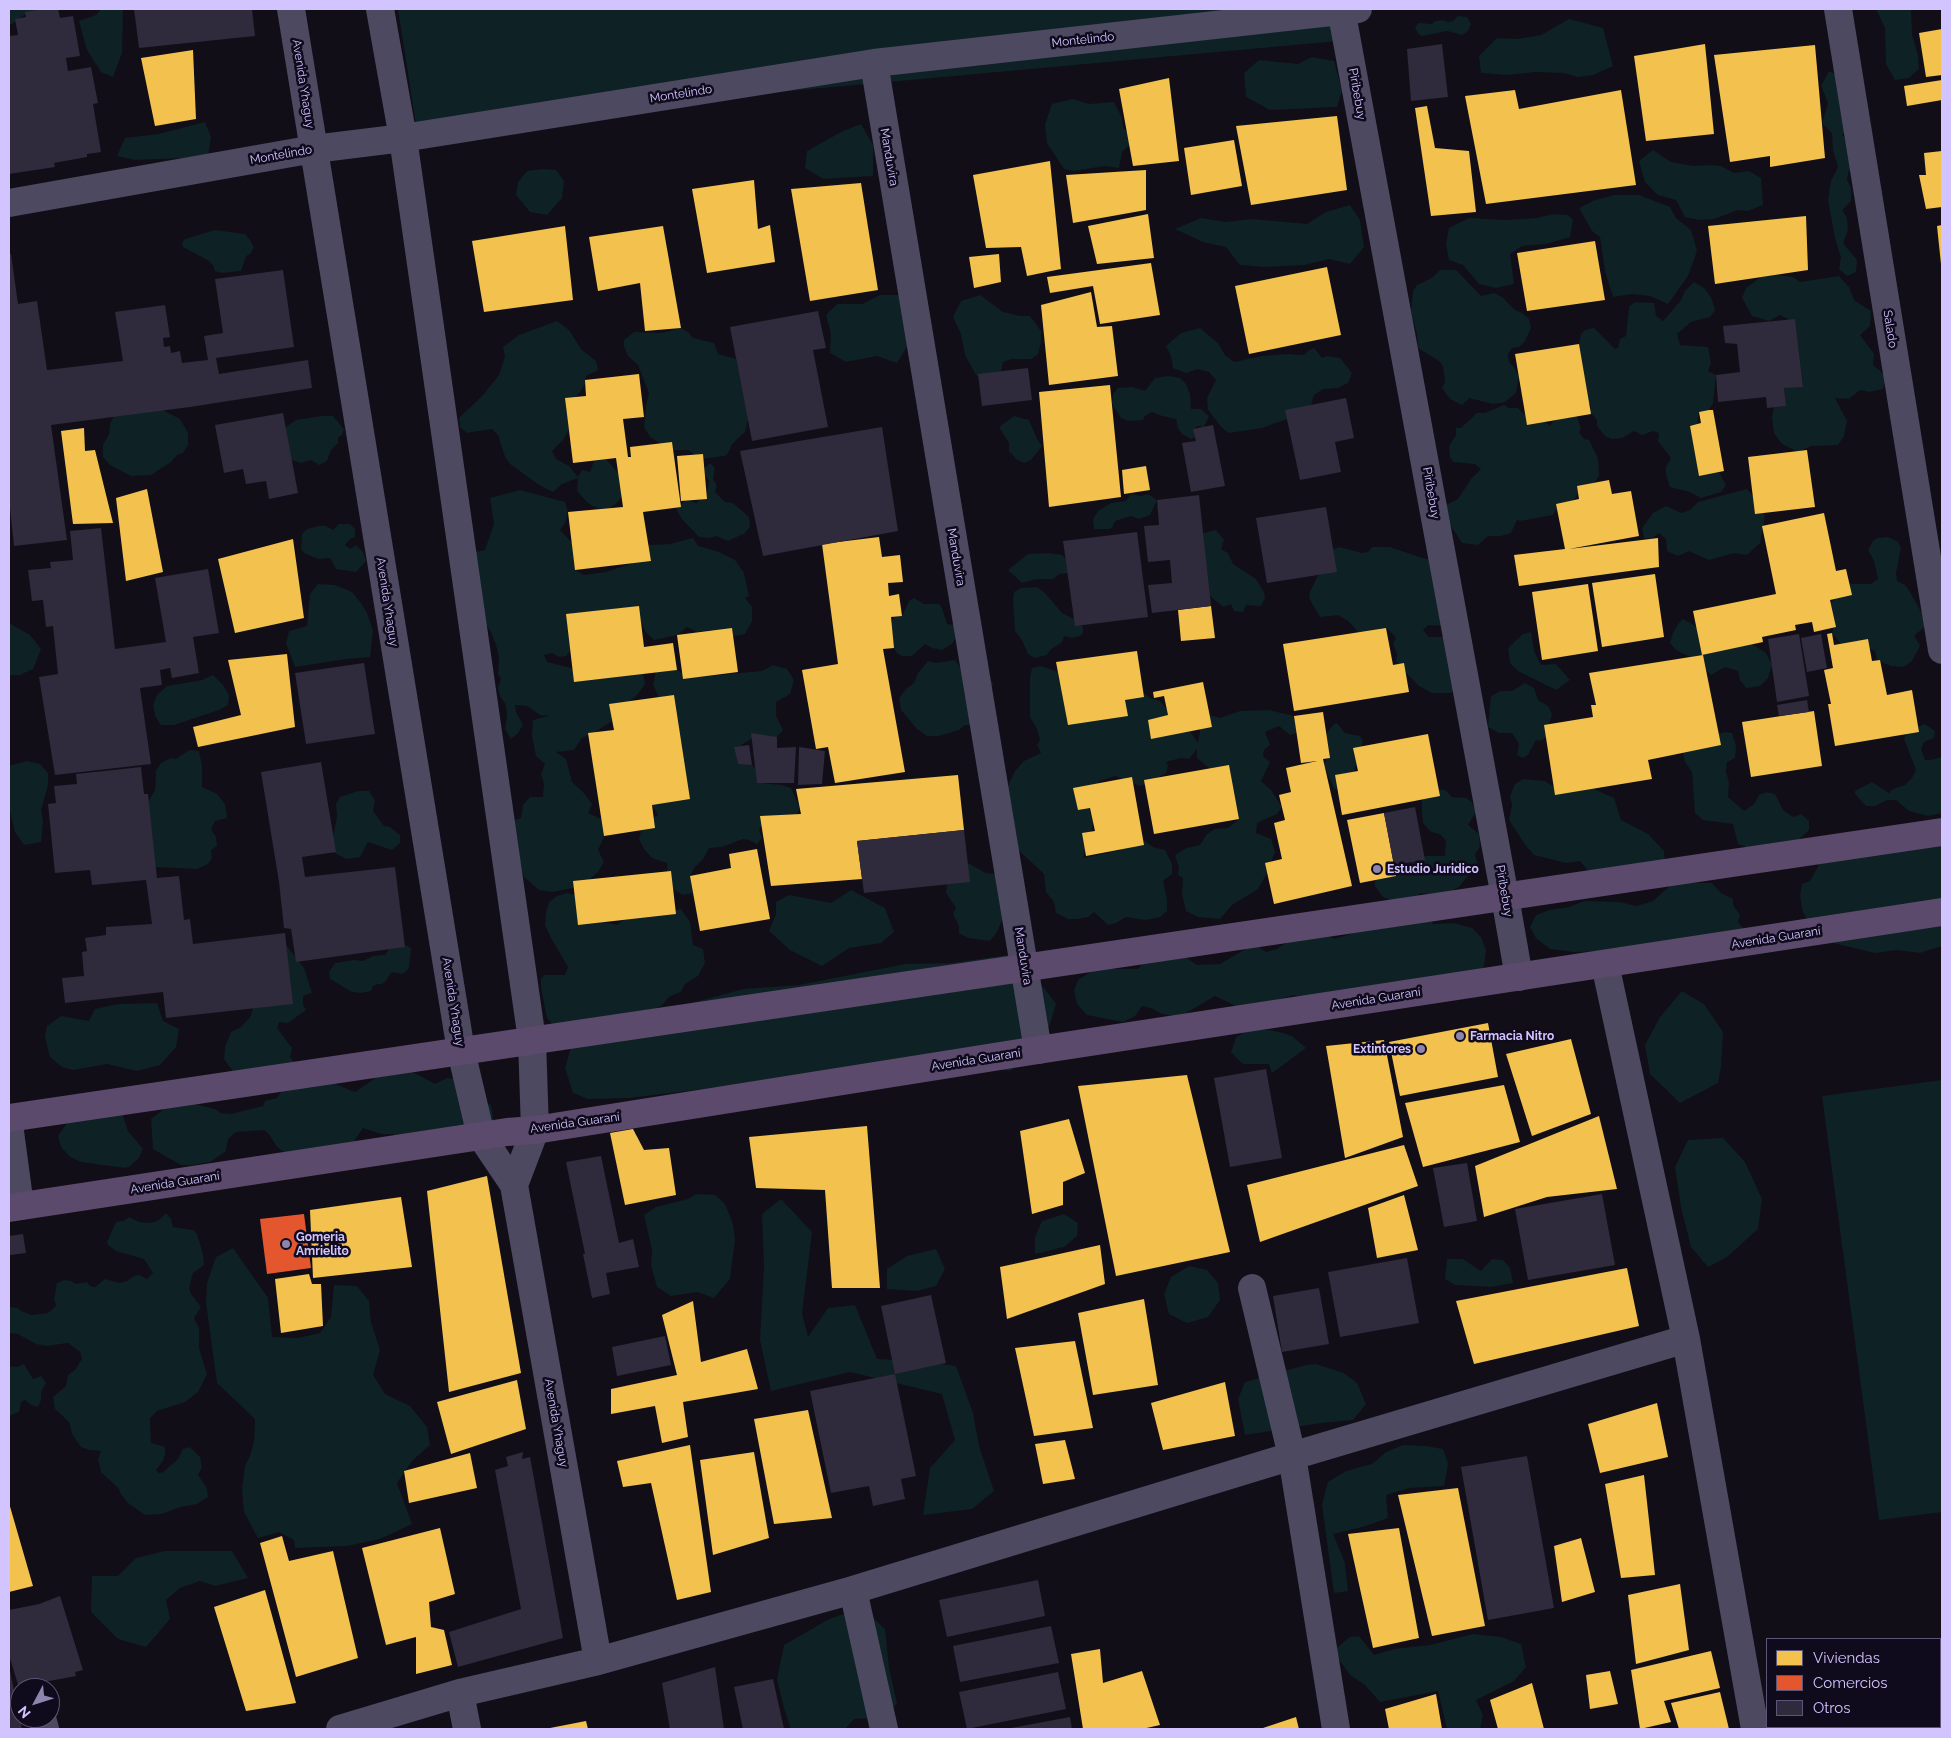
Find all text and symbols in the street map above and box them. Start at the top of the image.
street label: Montelindo [1051,30,1115,50]
street label: Avenida Yhaguy [289,38,317,130]
street label: Piribebuy [1345,67,1369,121]
street label: Montelindo [649,82,713,106]
street label: Manduvira [877,127,901,187]
street label: Montelindo [249,142,313,168]
street label: Salado [1880,309,1900,349]
street label: Piribebuy [1419,466,1443,520]
street label: Manduvira [944,527,968,587]
street label: Avenida Yhaguy [373,556,401,648]
place label: Estudio Juridico [1387,862,1479,876]
marker: Estudio Juridico [1371,863,1383,875]
street label: Piribebuy [1492,864,1516,918]
street label: Avenida Guaraní [1730,924,1822,952]
street label: Manduvira [1011,926,1035,986]
street label: Avenida Yhaguy [439,956,467,1048]
street label: Avenida Guaraní [1330,985,1422,1013]
place label: Farmacia Nitro [1470,1029,1554,1043]
marker: Farmacia Nitro [1454,1030,1466,1042]
place label: Extintores [1353,1042,1411,1056]
marker: Extintores [1415,1043,1427,1055]
street label: Avenida Guaraní [930,1046,1022,1074]
street label: Avenida Guaraní [529,1110,621,1136]
street label: Avenida Guaraní [129,1169,221,1197]
place label: Gomeria Amrielito [296,1230,349,1258]
marker: Gomeria Amrielito [280,1238,292,1250]
street label: Avenida Yhaguy [541,1377,571,1469]
legend [1766,1638,1941,1728]
text: Viviendas [1813,1649,1880,1667]
text: Comercios [1813,1674,1888,1692]
north arrow [10,1678,60,1728]
text: Otros [1813,1699,1850,1717]
text: N [15,1703,34,1721]

